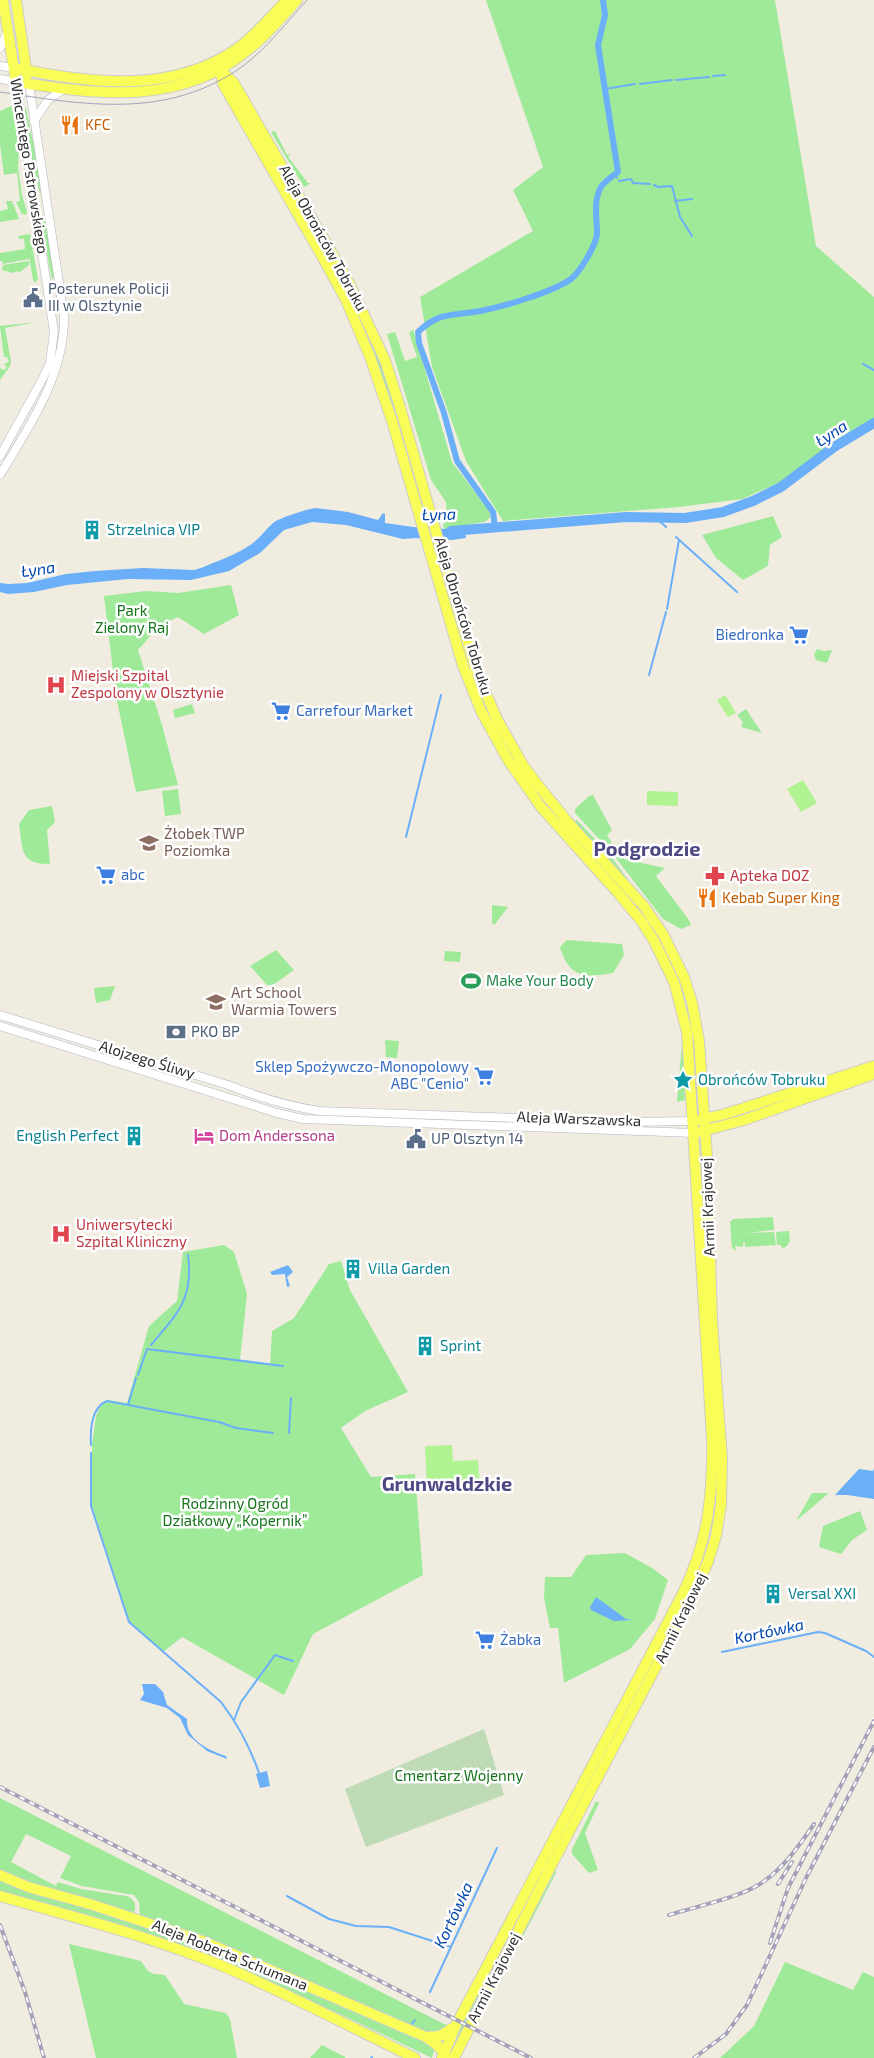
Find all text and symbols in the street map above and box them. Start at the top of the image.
street label: Wincentego Pstrowskiego [7,77,53,255]
restaurant icon: KFC [59,114,81,136]
place label: KFC [85,115,111,133]
street label: Aleja Obrońców Tobruku [275,161,372,314]
place label: Posterunek Policji III w Olsztynie [48,279,169,314]
public building icon: Posterunek Policji III w Olsztynie [22,287,44,309]
water label: Łyna [811,415,851,451]
water label: Łyna [422,504,456,524]
building icon: Strzelnica VIP [81,519,103,541]
place label: Strzelnica VIP [107,520,200,538]
street label: Aleja Obrońców Tobruku [430,534,497,697]
water label: Łyna [20,557,56,581]
park label: Park Zielony Raj [95,601,169,637]
supermarket icon: Biedronka [788,624,810,646]
place label: Biedronka [715,625,784,643]
place label: Miejski Szpital Zespolony w Olsztynie [71,666,224,701]
hospital icon: Miejski Szpital Zespolony w Olsztynie [45,674,67,696]
supermarket icon: Carrefour Market [270,700,292,722]
place label: Carrefour Market [296,701,413,719]
place label: Żłobek TWP Poziomka [164,824,245,859]
school or university icon: Żłobek TWP Poziomka [138,832,160,854]
district label: Podgrodzie [593,836,701,860]
supermarket icon: abc [95,864,117,886]
place label: abc [121,865,145,883]
pharmacy icon: Apteka DOZ [704,865,726,887]
place label: Apteka DOZ [730,866,809,884]
restaurant icon: Kebab Super King [696,887,718,909]
place label: Kebab Super King [722,888,840,906]
sports icon: Make Your Body [460,970,482,992]
place label: Make Your Body [486,971,594,989]
place label: Art School Warmia Towers [231,983,337,1018]
school or university icon: Art School Warmia Towers [205,991,227,1013]
bank icon: PKO BP [165,1021,187,1043]
place label: PKO BP [191,1022,240,1040]
street label: Alojzego Śliwy [97,1036,197,1083]
place label: Sklep Spożywczo-Monopolowy ABC "Cenio" [255,1057,469,1092]
supermarket icon: Sklep Spożywczo-Monopolowy ABC "Cenio" [473,1065,495,1087]
place icon: Obrońców Tobruku [672,1069,694,1091]
place label: Obrońców Tobruku [698,1070,825,1088]
street label: Aleja Warszawska [516,1107,642,1130]
building icon: English Perfect [123,1125,145,1147]
hotel icon: Dom Anderssona [193,1125,215,1147]
place label: English Perfect [16,1126,119,1144]
place label: Dom Anderssona [219,1126,335,1144]
public building icon: UP Olsztyn 14 [405,1128,427,1150]
place label: UP Olsztyn 14 [431,1129,524,1147]
street label: Armii Krajowej [696,1157,719,1257]
place label: Uniwersytecki Szpital Kliniczny [76,1215,187,1250]
hospital icon: Uniwersytecki Szpital Kliniczny [50,1223,72,1245]
building icon: Villa Garden [342,1258,364,1280]
place label: Villa Garden [368,1259,450,1277]
building icon: Sprint [414,1335,436,1357]
place label: Sprint [440,1336,482,1354]
district label: Grunwaldzkie [382,1471,512,1495]
park label: Rodzinny Ogród Działkowy „Kopernik” [163,1494,307,1529]
street label: Armii Krajowej [650,1569,711,1666]
building icon: Versal XXI [762,1583,784,1605]
place label: Versal XXI [788,1584,856,1602]
water label: Kortówka [732,1614,805,1647]
supermarket icon: Żabka [474,1629,496,1651]
place label: Żabka [500,1630,541,1648]
park label: Cmentarz Wojenny [395,1766,523,1785]
water label: Kortówka [429,1879,476,1951]
street label: Aleja Roberta Schumana [150,1915,311,1994]
street label: Armii Krajowej [463,1929,524,2026]

